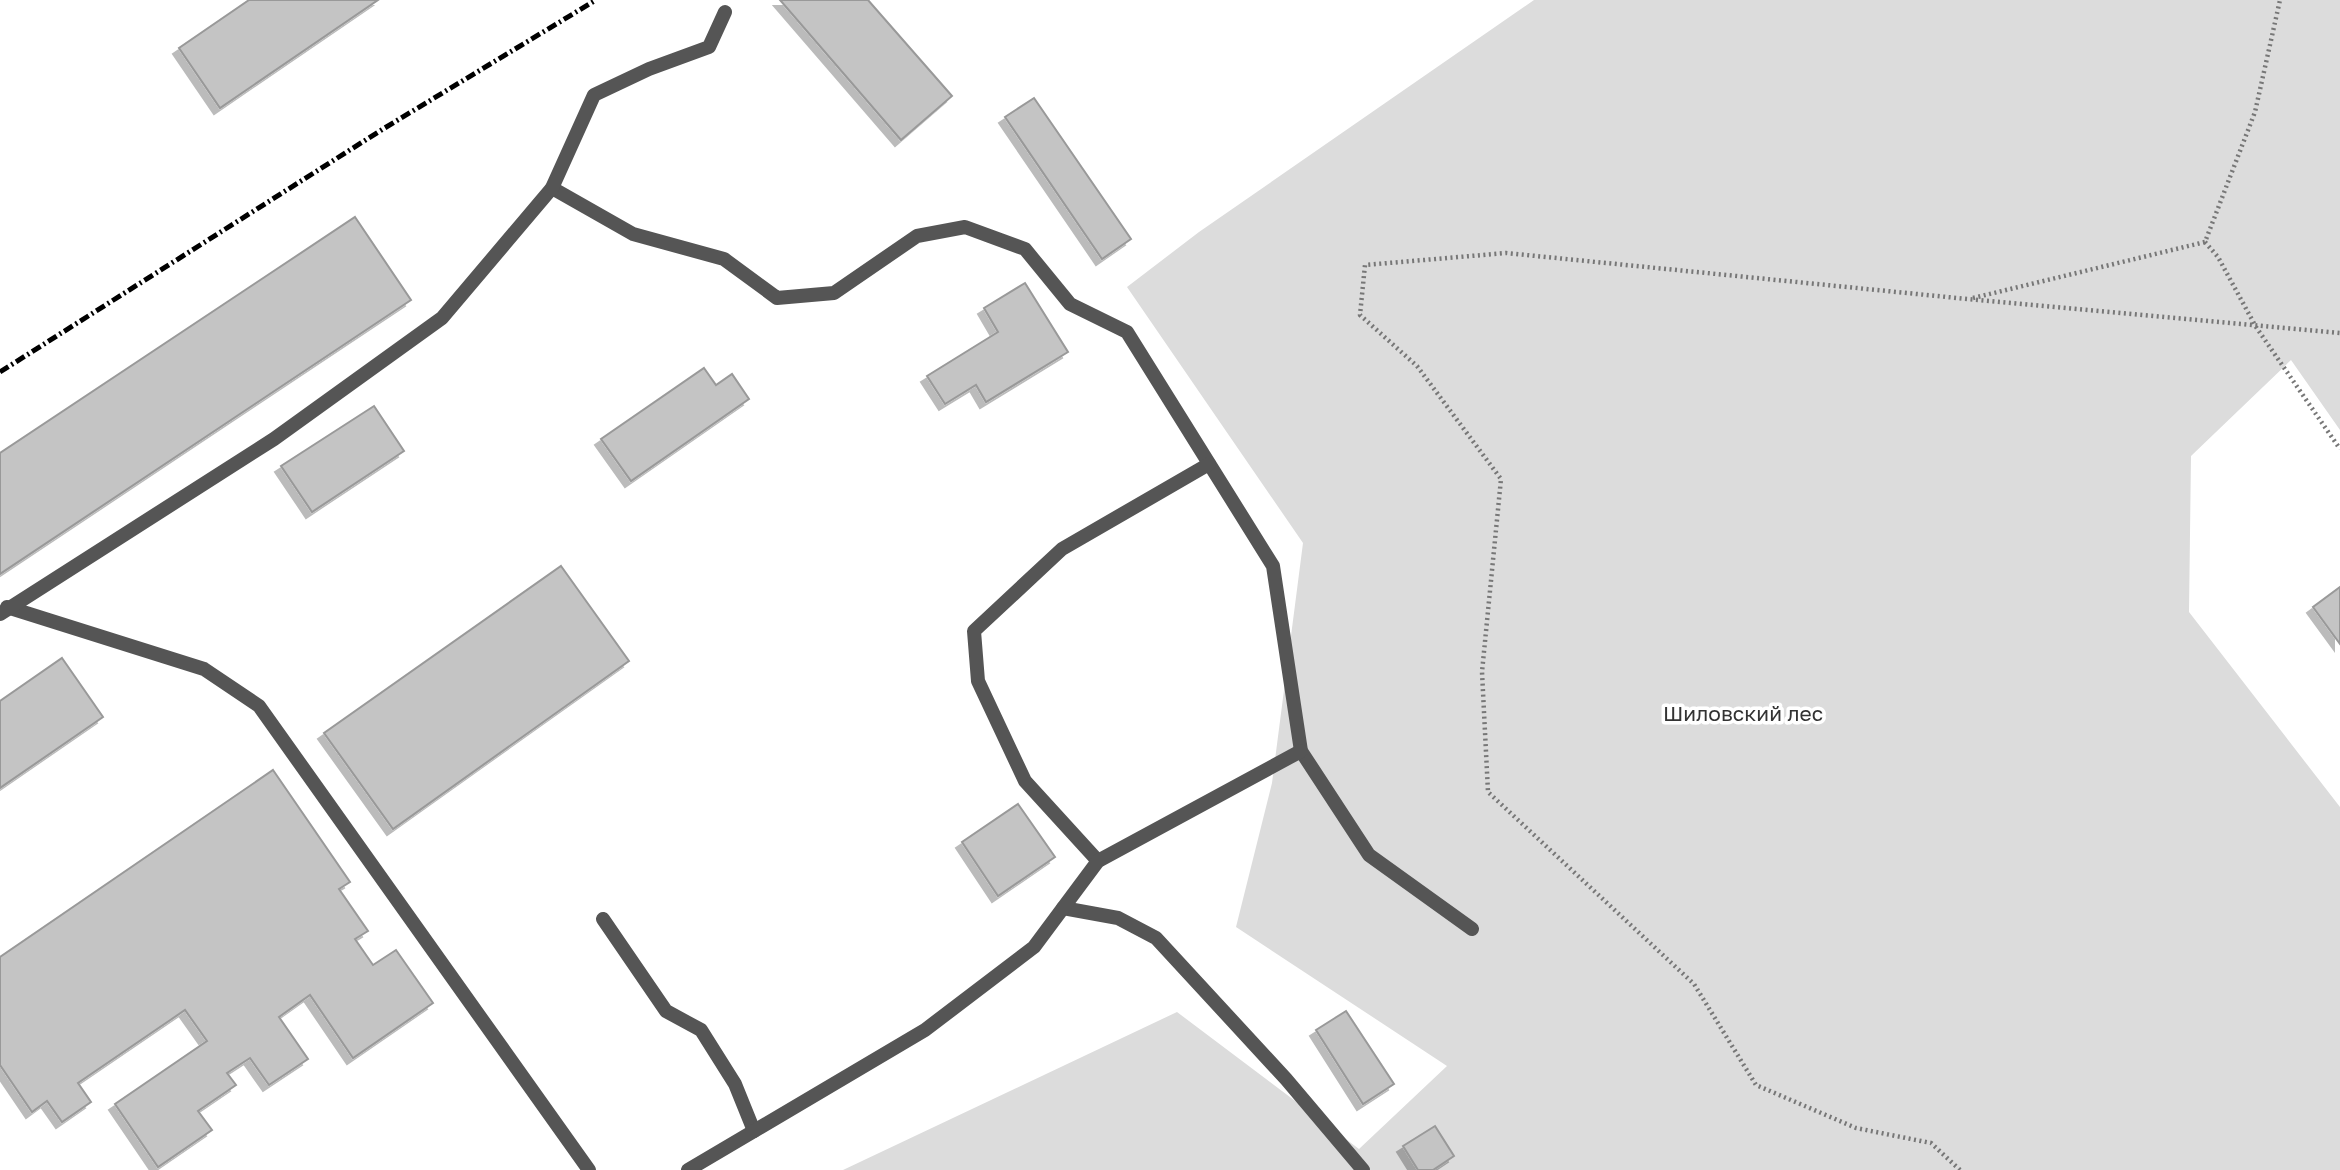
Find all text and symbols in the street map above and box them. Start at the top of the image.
park label: Шиловский лес [1663,700,1823,726]

